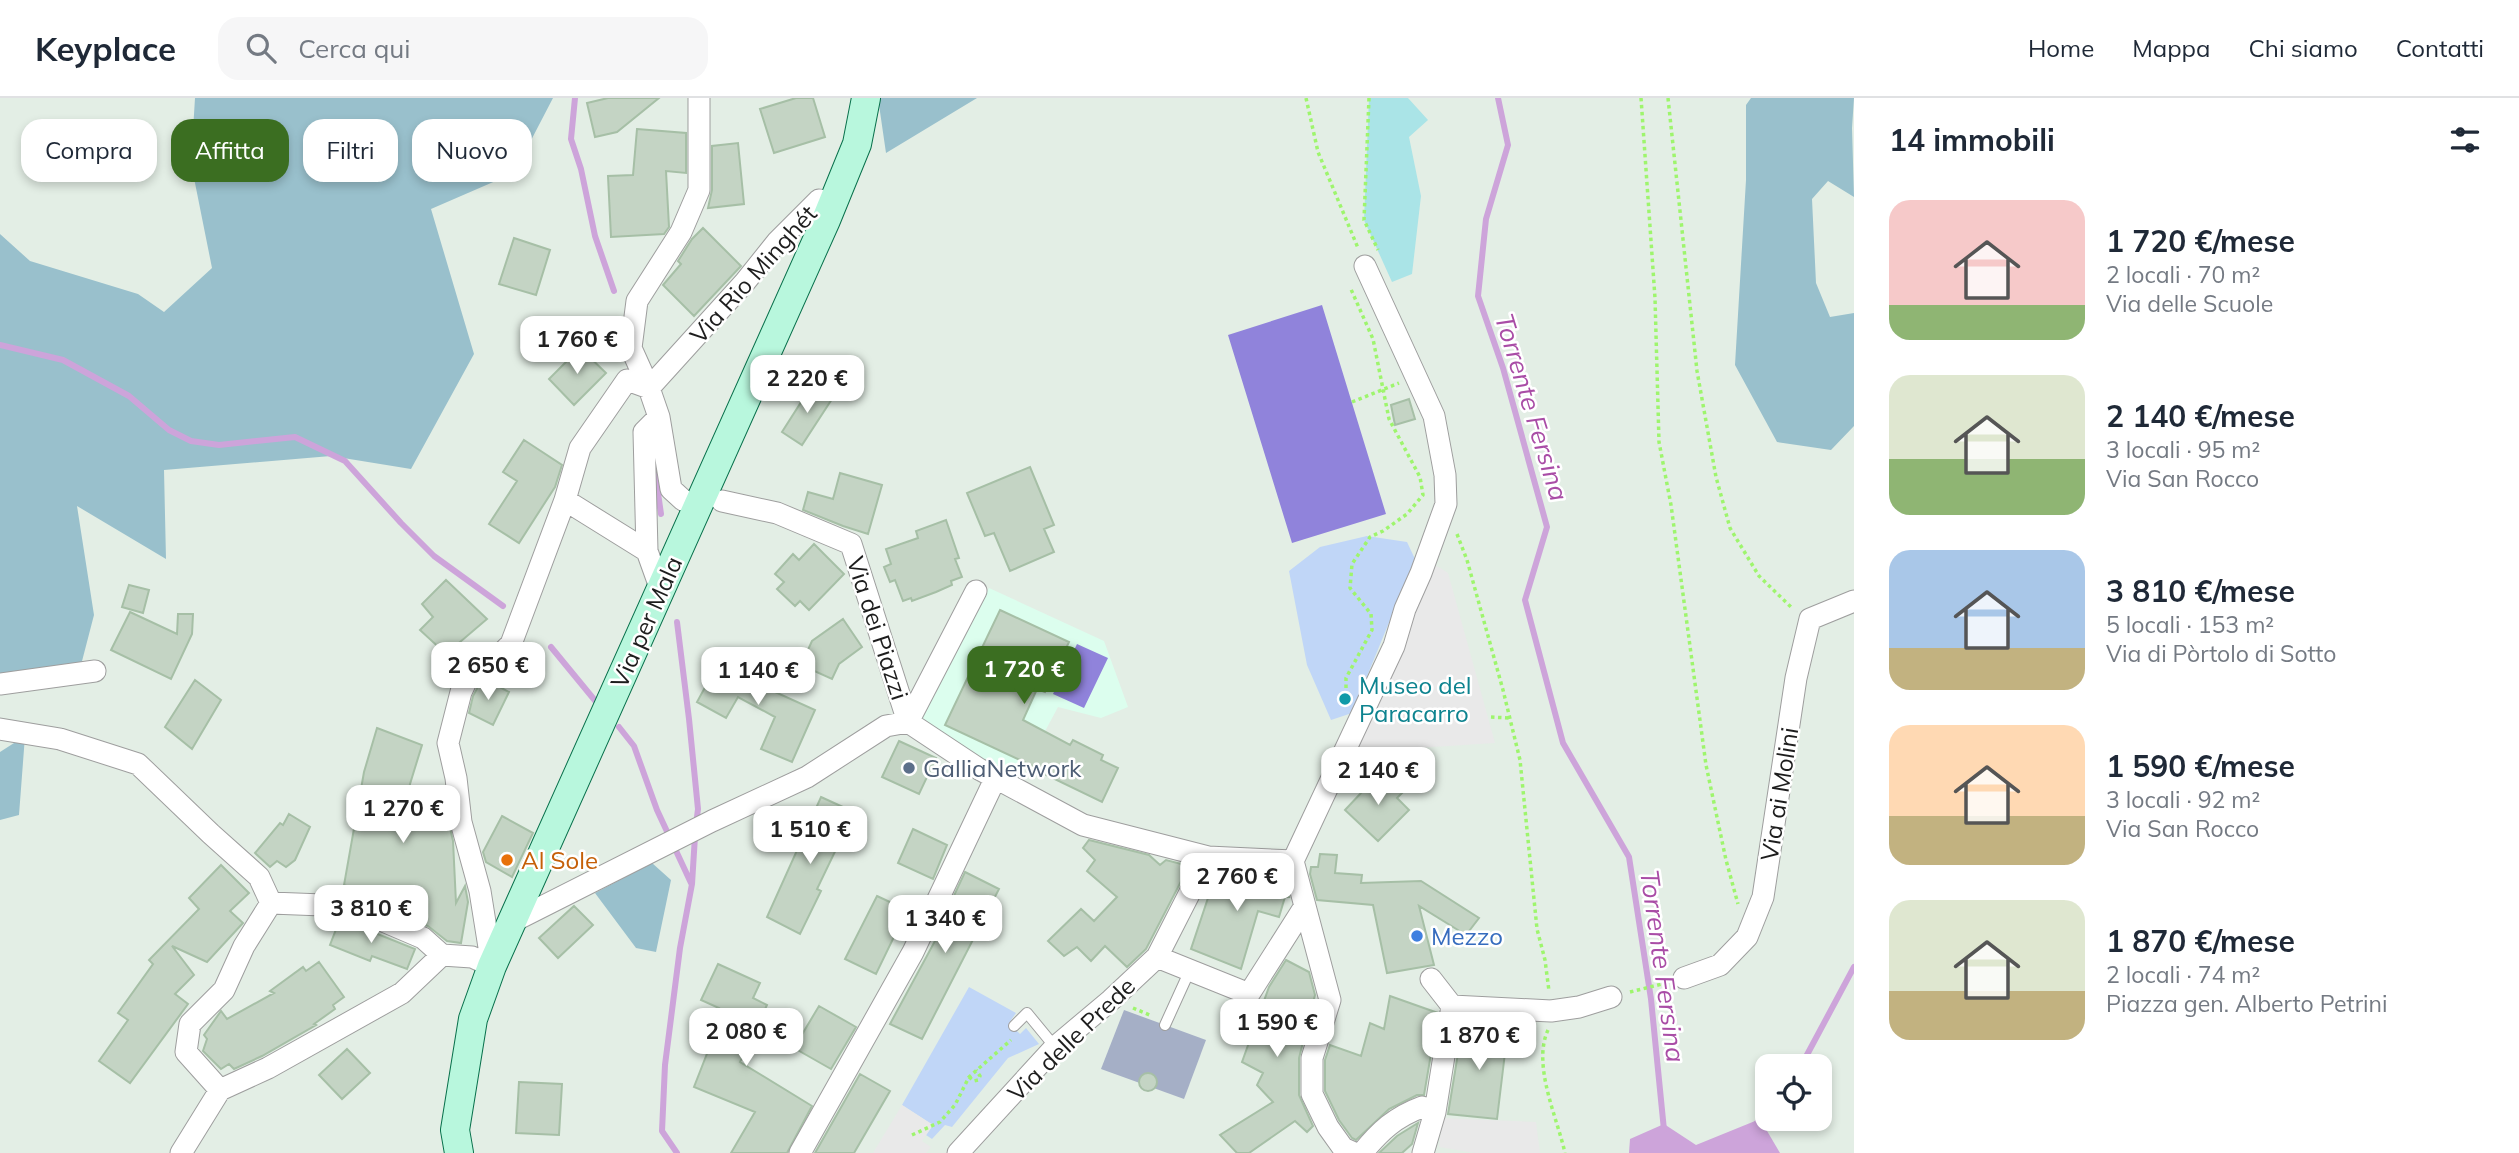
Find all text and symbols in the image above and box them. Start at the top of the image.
search box [218,17,708,80]
text: Keyplace [35,28,176,69]
icon: search [242,29,280,67]
text: Cerca qui [298,32,410,65]
text: Home [2028,33,2094,63]
text: Mappa [2132,33,2210,63]
text: Chi siamo [2248,33,2358,63]
text: Contatti [2396,33,2484,63]
chip: Compra [21,119,157,182]
chip: Affitta [171,119,289,182]
chip: Filtri [303,119,398,182]
chip: Nuovo [412,119,532,182]
text: 14 immobili [1889,121,2055,159]
icon: filters [2446,121,2484,159]
street label: Via Rio Minghét [683,199,823,349]
text: 1 720 €/mese [2106,222,2295,260]
icon: home [1945,228,2029,312]
text: 2 locali · 70 m² [2106,260,2260,289]
text: Via delle Scuole [2106,289,2273,318]
water label: Torrente Fersina [1488,309,1576,505]
pin: 1 760 € [512,316,642,376]
text: 1 760 € [536,324,618,353]
pin: 2 220 € [742,356,872,415]
text: 2 220 € [766,363,848,392]
text: 2 140 €/mese [2106,397,2295,435]
icon: home [1945,403,2029,487]
text: 3 locali · 95 m² [2106,435,2260,464]
text: Via San Rocco [2106,464,2259,493]
street label: Via per Mala [604,552,688,692]
street label: Via dei Piazzi [841,553,915,703]
text: 3 810 €/mese [2106,572,2295,610]
icon: home [1945,578,2029,662]
text: 5 locali · 153 m² [2106,610,2274,639]
text: Via di Pòrtolo di Sotto [2106,639,2336,668]
pin: 2 650 € [423,642,553,702]
pin: 1 720 € [959,646,1089,706]
pin: 1 140 € [693,648,823,707]
text: 2 650 € [447,650,529,679]
text: 1 720 € [983,654,1065,683]
text: 1 140 € [717,655,799,684]
place label: Museo del Paracarro [1359,670,1472,728]
marker: Museo del Paracarro [1337,691,1353,707]
street label: Via ai Molini [1754,725,1804,863]
text: 1 590 €/mese [2106,747,2295,785]
pin: 2 140 € [1313,748,1443,807]
place label: GalliaNetwork [923,753,1082,783]
icon: home [1945,753,2029,837]
text: 2 140 € [1337,755,1419,784]
marker: GalliaNetwork [901,760,917,776]
text: 3 locali · 92 m² [2106,785,2260,814]
pin: 1 270 € [338,786,468,845]
text: 1 270 € [362,793,444,822]
pin: 1 510 € [745,806,875,866]
text: 1 510 € [769,814,851,843]
text: Via San Rocco [2106,814,2259,843]
place label: Al Sole [521,845,598,875]
marker: Al Sole [499,852,515,868]
pin: 2 760 € [1172,854,1302,913]
text: 2 760 € [1196,861,1278,890]
water label: Torrente Fersina [1633,868,1693,1064]
pin: 3 810 € [306,886,436,945]
text: 3 810 € [330,893,412,922]
pin: 1 340 € [880,896,1010,955]
text: 1 340 € [904,903,986,932]
place label: Mezzo [1431,921,1503,951]
text: 1 870 €/mese [2106,922,2295,960]
marker: Mezzo [1409,928,1425,944]
icon: home [1945,928,2029,1012]
text: 2 locali · 74 m² [2106,960,2260,989]
street label: Via delle Prede [1001,971,1141,1107]
text: Piazza gen. Alberto Petrini [2106,989,2387,1018]
pin: 1 590 € [1212,1000,1342,1059]
text: 1 590 € [1236,1007,1318,1036]
pin: 2 080 € [681,1009,811,1068]
pin: 1 870 € [1414,1012,1544,1072]
text: 2 080 € [705,1016,787,1045]
text: 1 870 € [1438,1020,1520,1049]
map controls [1755,1054,1832,1131]
button: locate [1755,1054,1832,1131]

